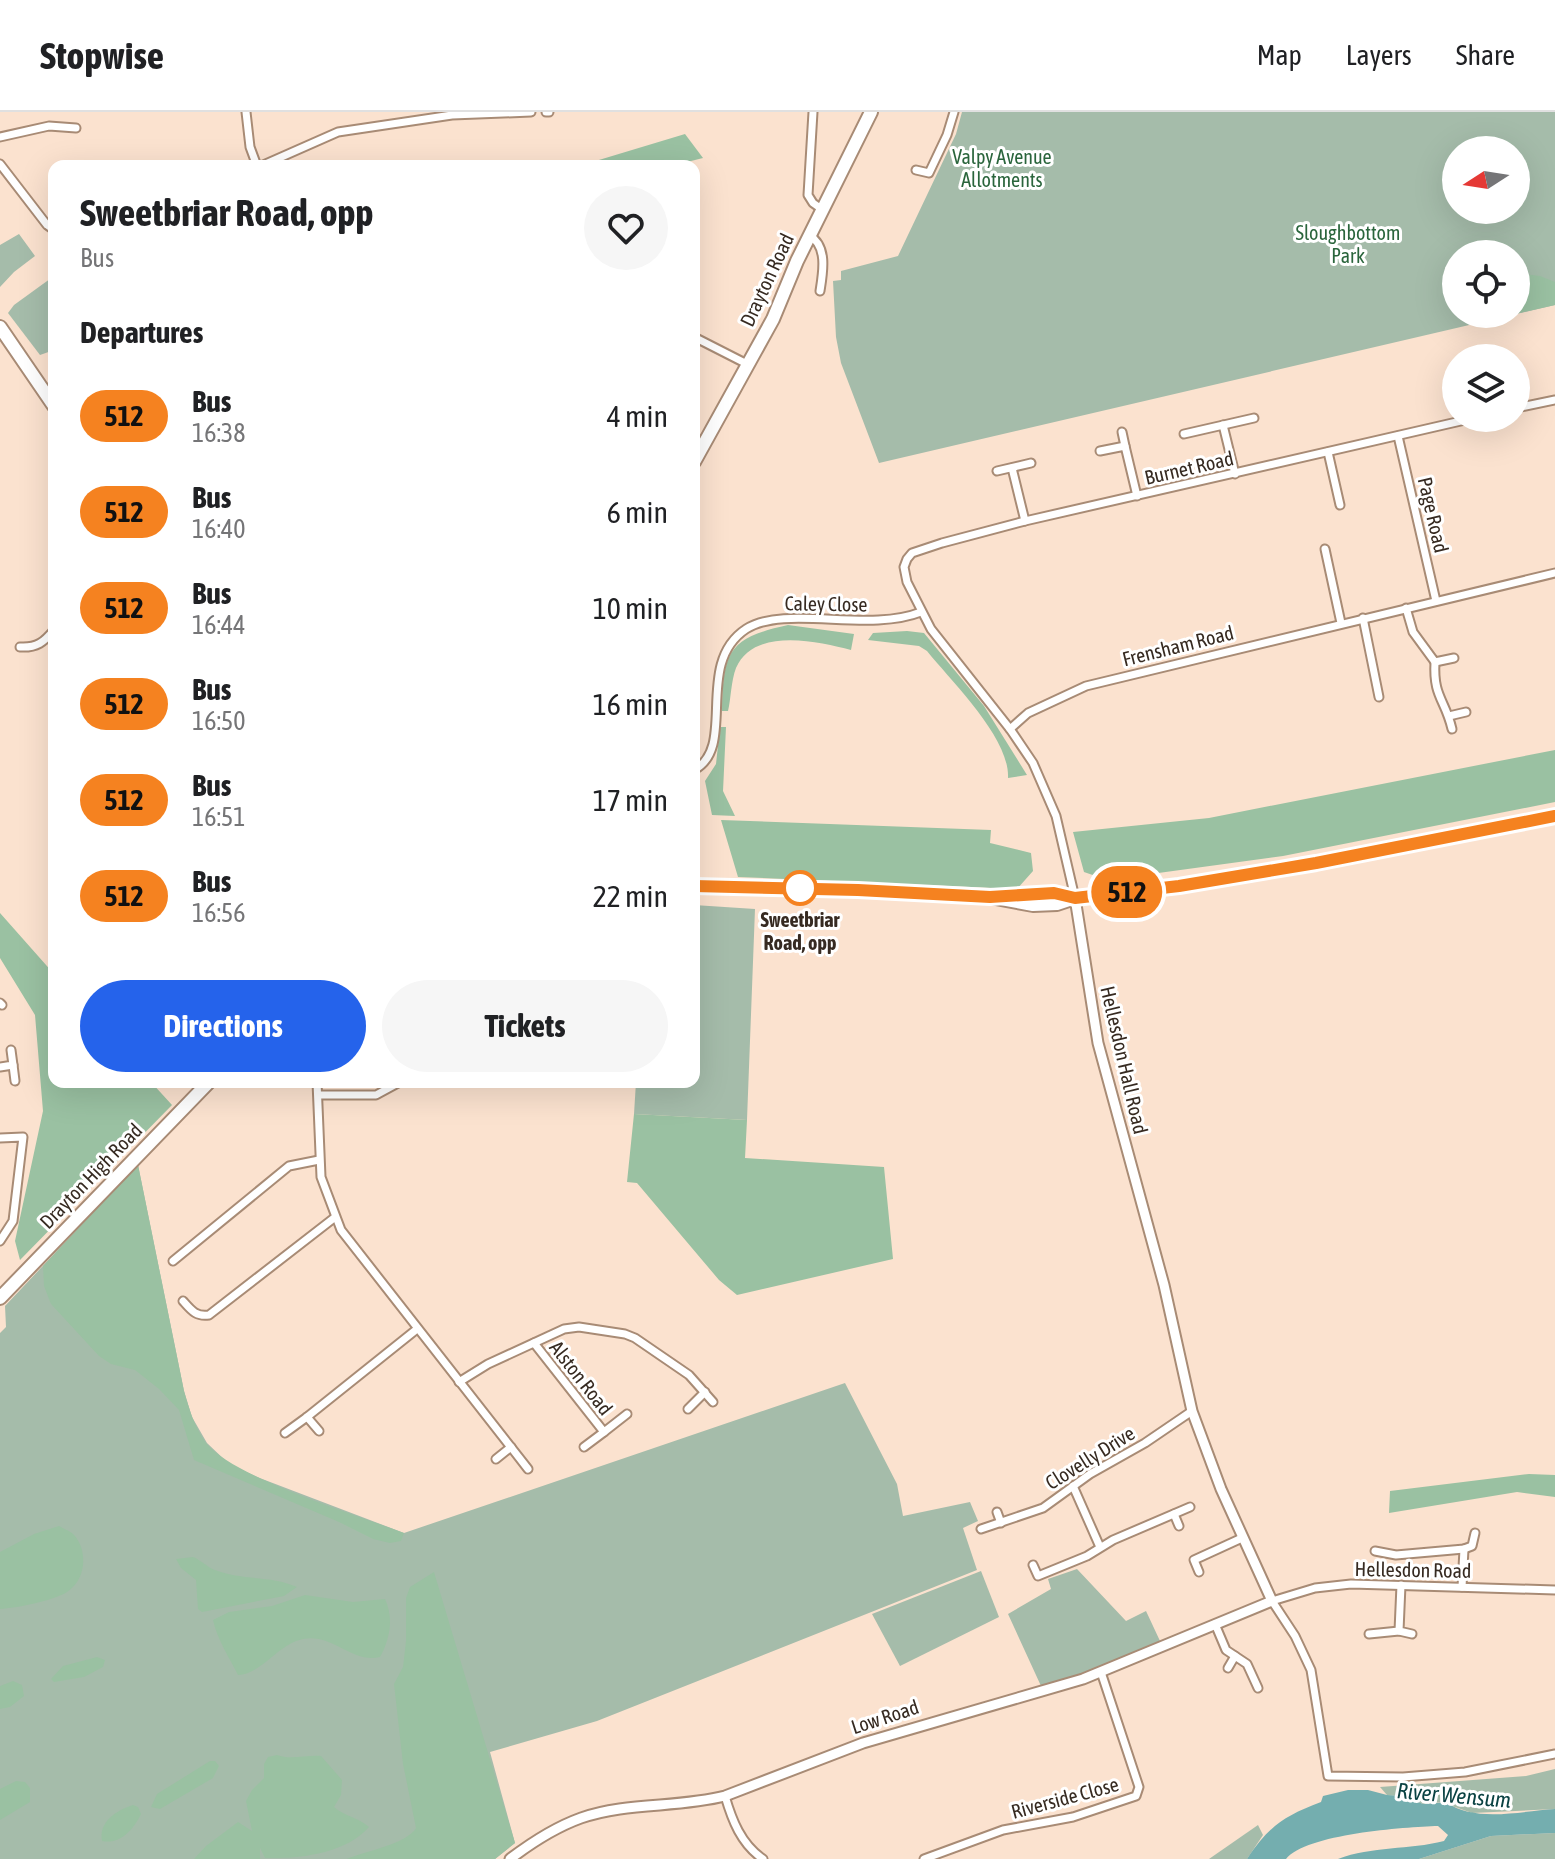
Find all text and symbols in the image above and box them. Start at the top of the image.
text: Stopwise [40,34,164,77]
text: Map [1257,39,1302,71]
text: Layers [1346,39,1412,71]
text: Share [1456,39,1515,71]
north arrow [1442,136,1530,224]
map controls [1442,136,1530,432]
park label: Valpy Avenue Allotments [952,145,1052,191]
button: heart [584,186,668,270]
text: Sweetbriar Road, opp [80,191,374,234]
park label: Sloughbottom Park [1296,221,1400,267]
street label: Drayton Road [735,230,798,330]
button: locate [1442,240,1530,328]
text: Bus [80,243,114,273]
text: Departures [80,315,203,349]
button: layers [1442,344,1530,432]
text: Bus [192,384,231,418]
text: 4 min [607,399,668,433]
text: 512 [104,400,144,432]
text: 16:38 [192,418,246,448]
street label: Burnet Road [1142,446,1236,489]
street label: Page Road [1414,475,1453,555]
text: Bus [192,480,231,514]
text: 6 min [607,495,668,529]
text: 512 [104,496,144,528]
text: 16:40 [192,514,246,544]
text: Bus [192,576,231,610]
text: 10 min [593,591,668,625]
street label: Caley Close [784,591,868,616]
text: 512 [104,592,144,624]
text: 16:44 [192,610,246,640]
street label: Frensham Road [1120,621,1236,670]
text: Bus [192,672,231,706]
text: 16 min [593,687,668,721]
text: 512 [104,688,144,720]
text: 16:50 [192,706,246,736]
text: Bus [192,768,231,802]
text: 17 min [593,783,668,817]
text: 512 [104,784,144,816]
text: 16:51 [192,802,246,832]
text: Bus [192,864,231,898]
line badge: 512 [1081,866,1173,918]
marker: Sweetbriar Road, opp [783,871,817,905]
text: 512 [1107,876,1147,908]
text: 22 min [593,879,668,913]
text: 512 [104,880,144,912]
text: 16:56 [192,898,246,928]
place label: Sweetbriar Road, opp [761,908,841,954]
button: Directions [80,980,366,1072]
button: Tickets [382,980,668,1072]
street label: Hellesdon Hall Road [1096,984,1153,1136]
street label: Drayton High Road [35,1118,147,1233]
street label: Alston Road [545,1336,617,1419]
street label: Clovelly Drive [1041,1421,1138,1494]
street label: Hellesdon Road [1354,1557,1472,1582]
street label: Low Road [848,1695,922,1738]
street label: Riverside Close [1009,1772,1121,1823]
water label: River Wensum [1396,1777,1512,1813]

